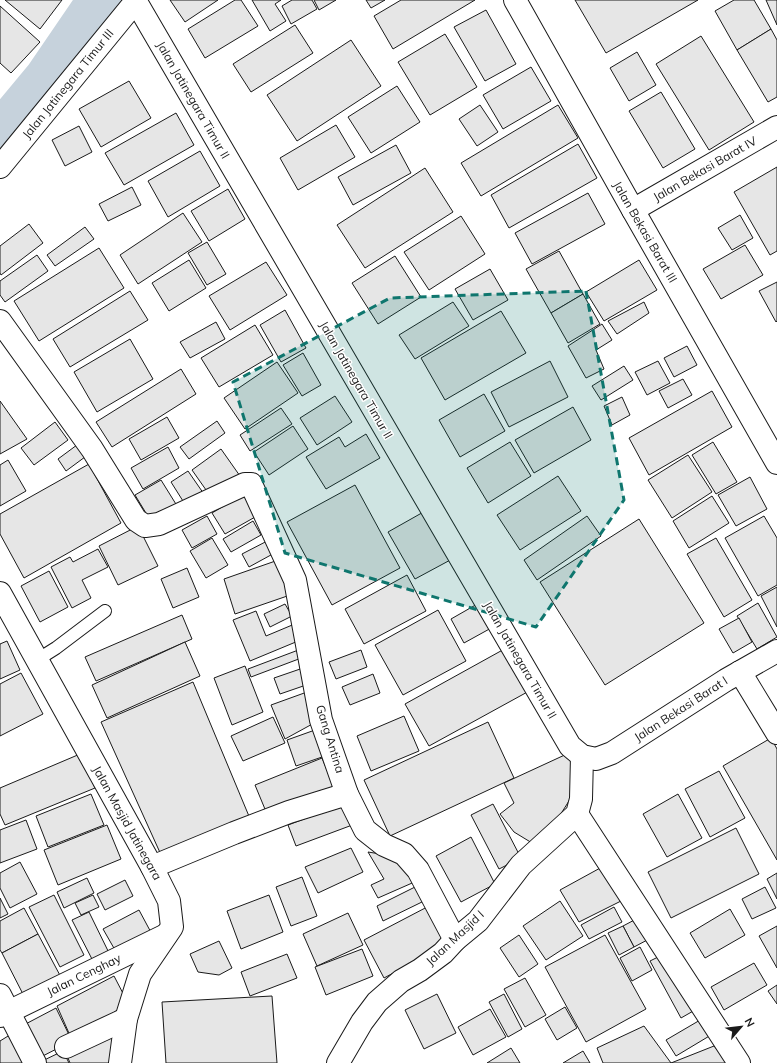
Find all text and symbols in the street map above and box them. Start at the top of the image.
street label: Jalan Jatinegara Timur III [19,26,116,141]
street label: Jalan Jatinegara Timur II [154,38,233,161]
street label: Jalan Bekasi Barat IV [650,133,760,204]
street label: Jalan Bekasi Barat III [610,178,681,285]
street label: Jalan Jatinegara Timur II [317,318,396,441]
street label: Jalan Jatinegara Timur II [481,598,560,721]
street label: Jalan Bekasi Barat I [631,673,730,744]
street label: Gang Antina [313,703,348,775]
street label: Jalan Masjid Jatinegara [90,763,165,883]
street label: Jalan Masjid I [422,907,487,968]
street label: Jalan Cenghay [44,950,124,999]
north arrow [721,1007,761,1047]
text: N [742,1015,758,1029]

